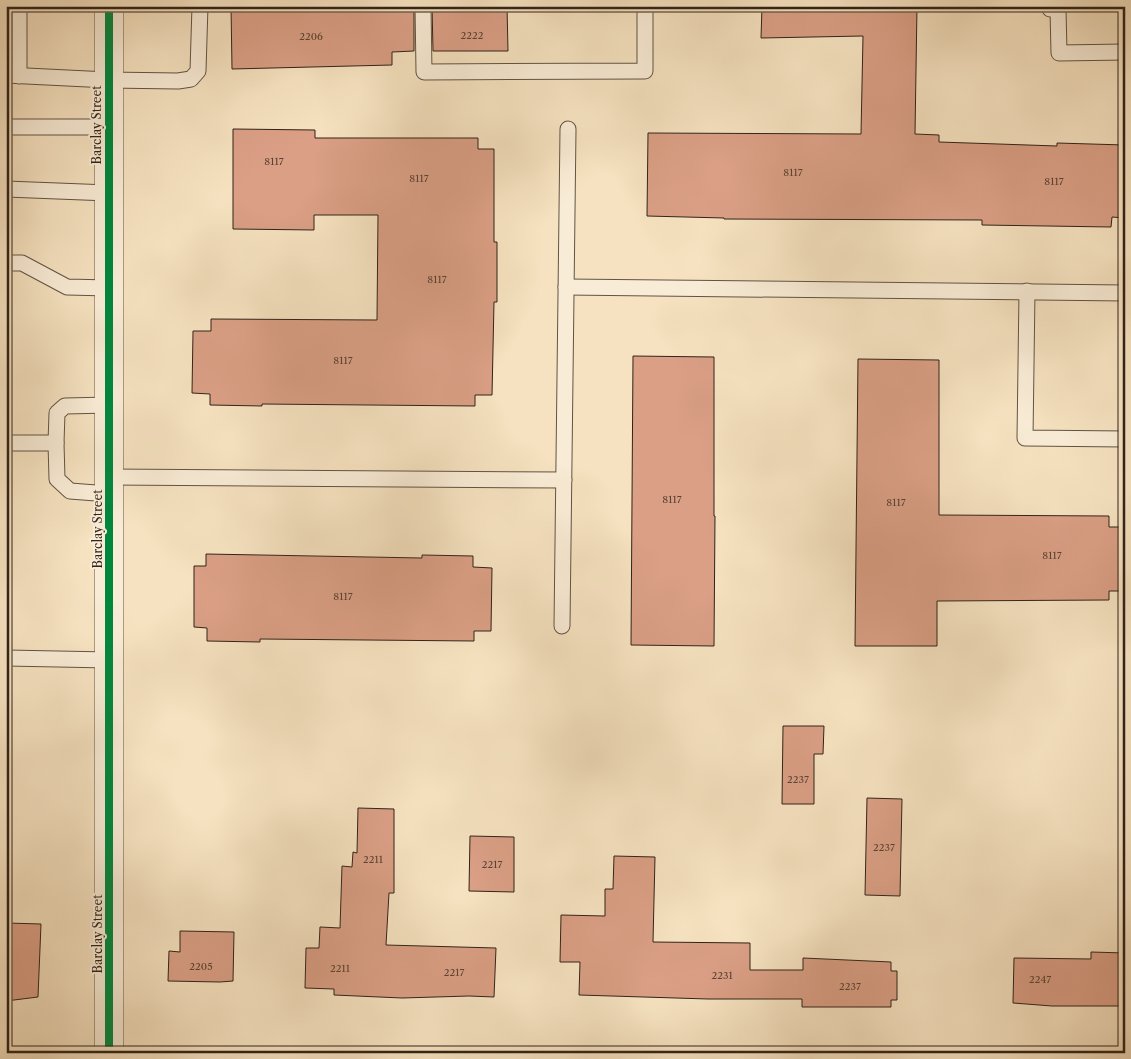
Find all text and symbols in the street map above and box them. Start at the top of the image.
house number: 2222 [460,29,484,42]
house number: 2206 [299,30,323,43]
street label: Barclay Street [89,85,104,165]
house number: 8117 [264,155,284,168]
house number: 8117 [783,166,803,179]
house number: 8117 [409,172,429,185]
house number: 8117 [1044,175,1064,188]
house number: 8117 [427,273,447,286]
house number: 8117 [333,354,353,367]
street label: Barclay Street [90,489,105,569]
house number: 8117 [662,493,682,506]
house number: 8117 [886,496,906,509]
house number: 8117 [1042,549,1062,562]
house number: 8117 [333,590,353,603]
house number: 2237 [787,773,809,786]
house number: 2237 [873,841,895,854]
house number: 2211 [363,853,384,866]
house number: 2217 [482,858,502,871]
street label: Barclay Street [90,894,105,974]
house number: 2205 [189,960,213,973]
house number: 2211 [330,962,351,975]
house number: 2217 [444,966,464,979]
house number: 2231 [711,969,733,982]
house number: 2247 [1029,973,1051,986]
house number: 2237 [839,980,861,993]

